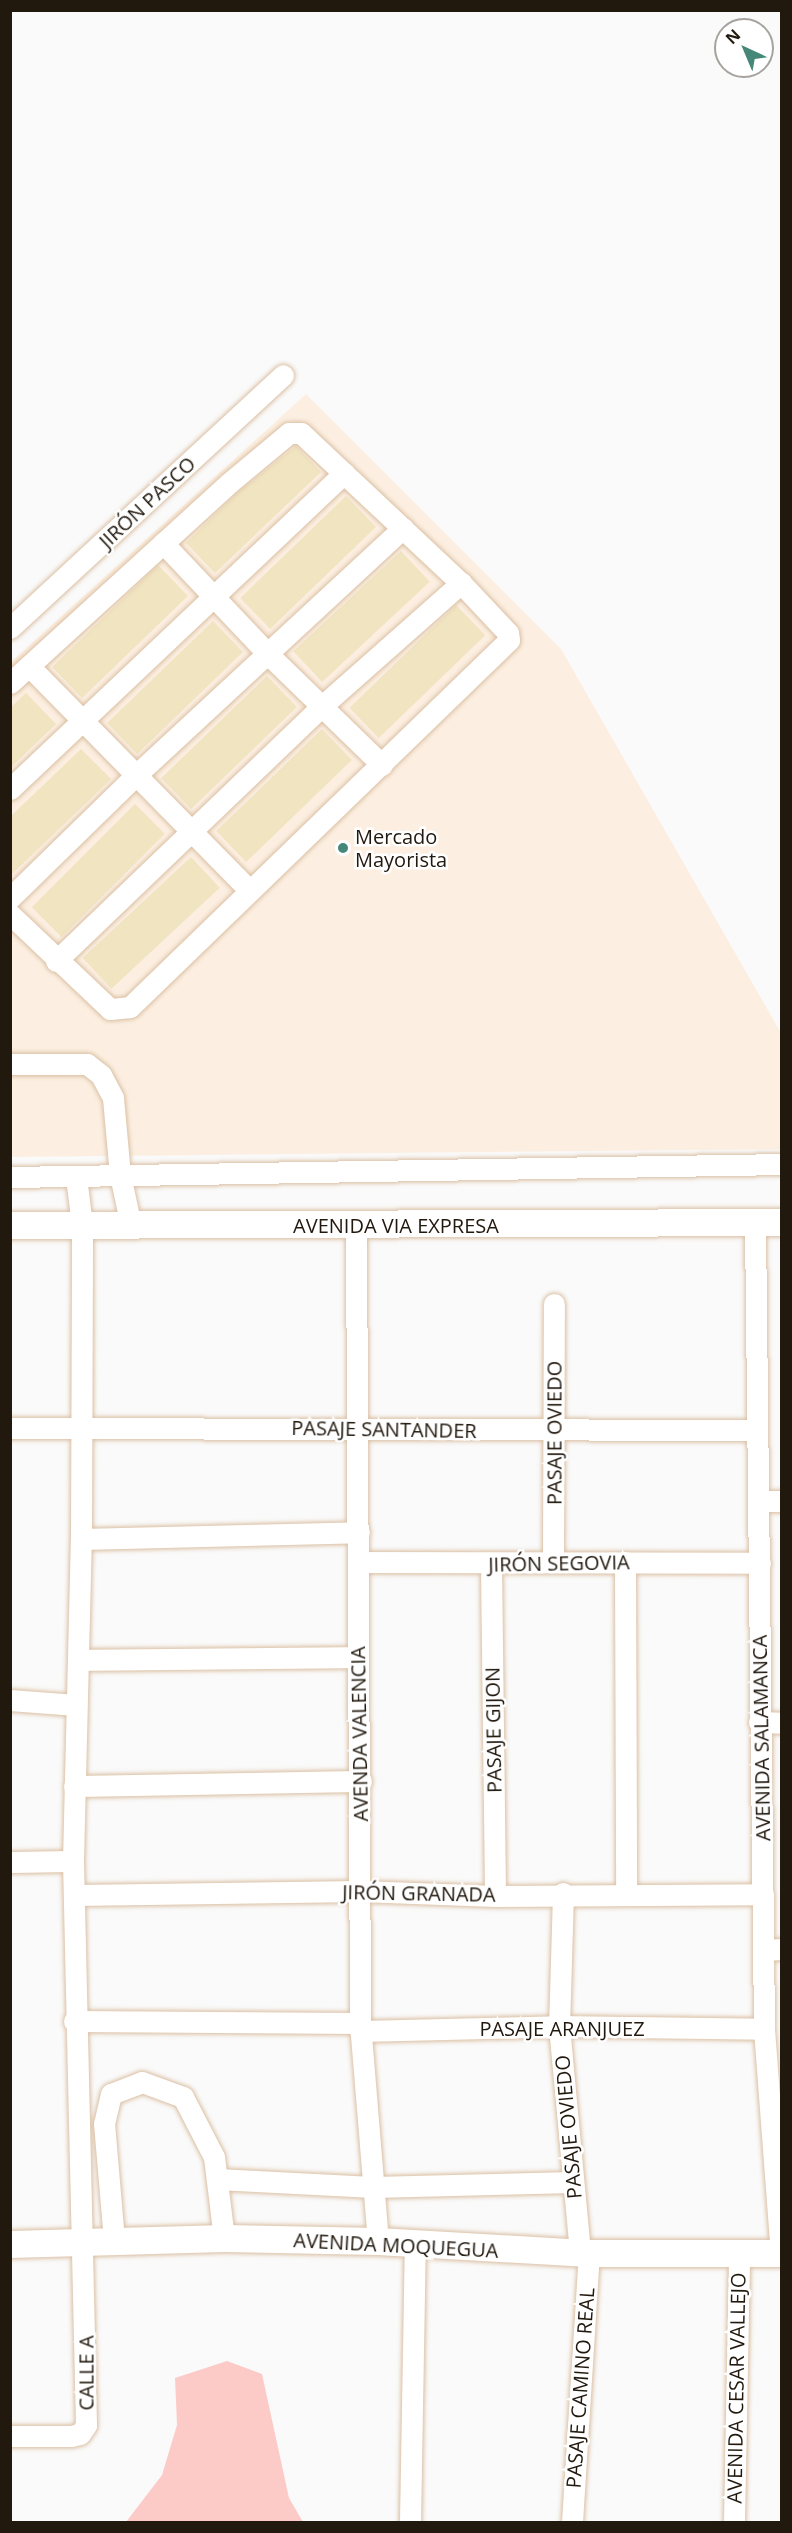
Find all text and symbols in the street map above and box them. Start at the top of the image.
north arrow [714,18,774,78]
text: N [721,24,745,49]
street label: JIRÓN PASCO [94,451,200,553]
place label: Mercado Mayorista [355,825,447,872]
marker: Mercado Mayorista [336,841,350,855]
street label: AVENIDA VIA EXPRESA [293,1213,499,1237]
street label: PASAJE OVIEDO [542,1361,566,1505]
street label: PASAJE SANTANDER [291,1415,477,1443]
street label: JIRÓN SEGOVIA [488,1550,630,1576]
street label: AVENIDA SALAMANCA [747,1635,775,1841]
street label: AVENDA VALENCIA [345,1646,373,1822]
street label: PASAJE GIJON [480,1667,506,1793]
street label: JIRÓN GRANADA [342,1880,496,1906]
street label: PASAJE ARANJUEZ [479,2016,645,2040]
street label: PASAJE OVIEDO [550,2054,586,2200]
street label: AVENIDA MOQUEGUA [293,2228,499,2262]
street label: AVENIDA CESAR VALLEJO [722,2272,750,2504]
street label: PASAJE CAMINO REAL [561,2287,599,2489]
street label: CALLE A [74,2335,98,2411]

